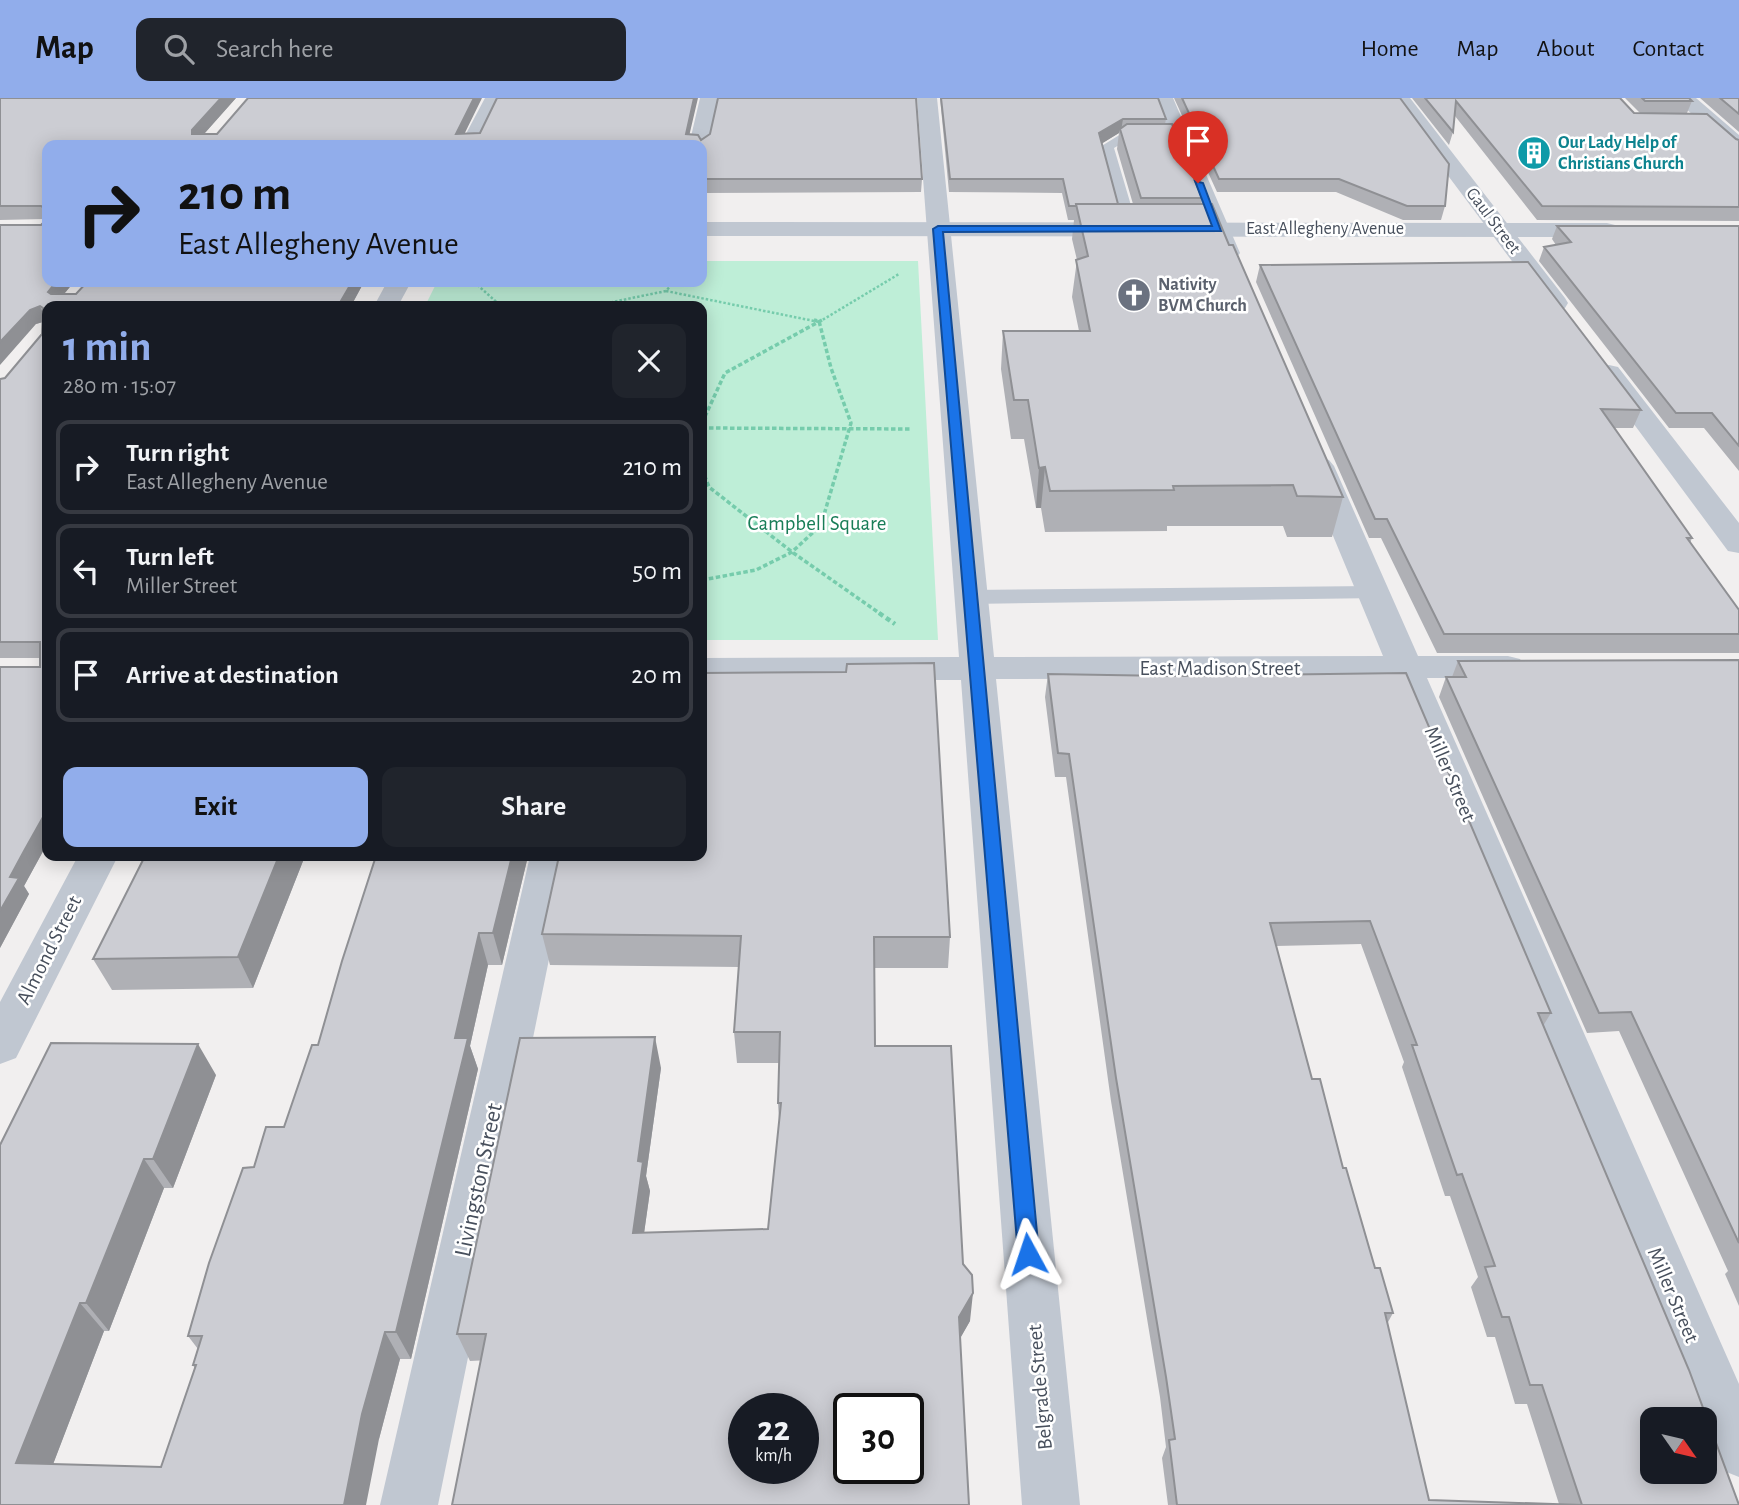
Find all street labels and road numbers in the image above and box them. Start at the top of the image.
street label: Gaul Street [1462,184,1524,258]
street label: East Allegheny Avenue [1246,220,1404,238]
street label: East Madison Street [1140,658,1301,679]
street label: Miller Street [1421,723,1480,825]
street label: Almond Street [13,892,85,1008]
street label: Livingston Street [451,1101,507,1259]
street label: Miller Street [1644,1244,1703,1346]
street label: Belgrade Street [1024,1323,1056,1451]

